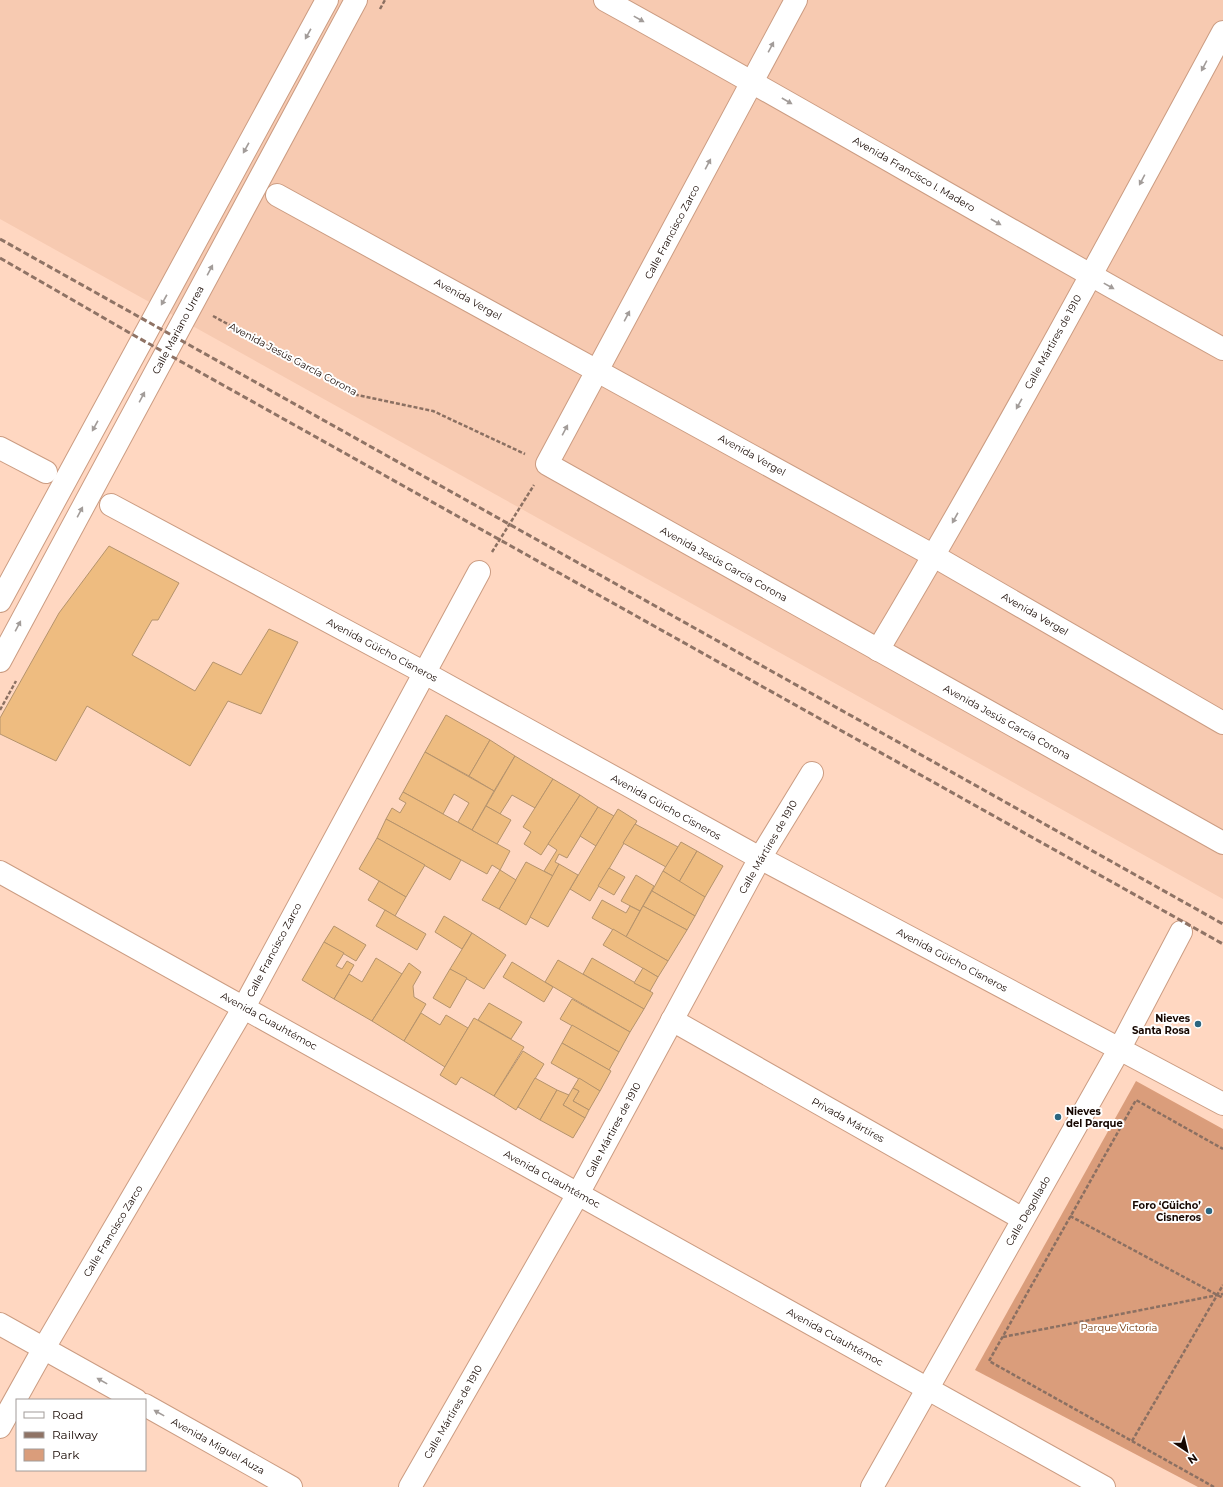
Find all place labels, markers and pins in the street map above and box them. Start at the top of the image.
place label: Nieves Santa Rosa [1132,1012,1191,1037]
marker: Nieves Santa Rosa [1193,1019,1203,1029]
place label: Nieves del Parque [1066,1105,1123,1130]
marker: Nieves del Parque [1053,1112,1063,1122]
place label: Foro ‘Güicho’ Cisneros [1132,1199,1202,1224]
marker: Foro ‘Güicho’ Cisneros [1204,1206,1214,1216]

